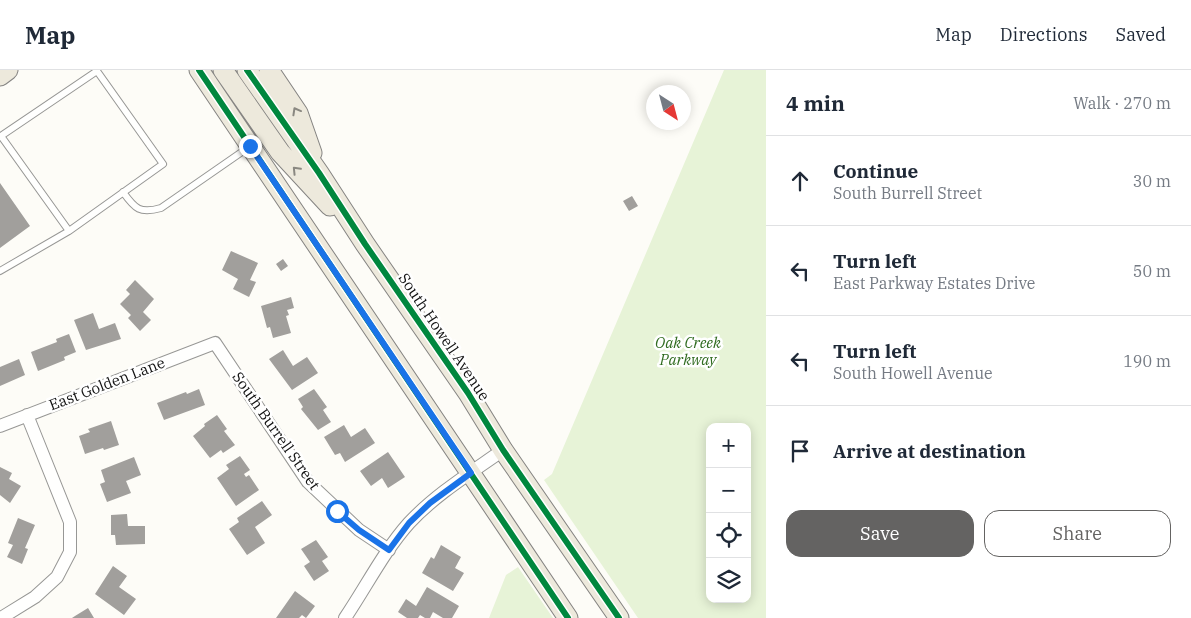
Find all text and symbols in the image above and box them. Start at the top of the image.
text: Map [25,19,75,51]
text: Map [935,23,972,46]
text: Directions [1000,23,1088,46]
text: Saved [1116,23,1166,46]
north arrow [646,85,691,130]
text: 4 min [786,89,845,117]
text: Walk · 270 m [1073,93,1171,113]
one-way arrow [292,107,302,116]
route end [239,135,262,158]
text: Continue [833,159,918,183]
one-way arrow [293,166,302,175]
icon: ahead [786,167,814,195]
text: 30 m [1133,171,1171,191]
text: South Burrell Street [833,183,982,203]
text: Turn left [833,249,916,273]
icon: left [786,257,814,285]
text: 50 m [1133,261,1171,281]
street label: South Howell Avenue [395,269,494,404]
text: East Parkway Estates Drive [833,273,1035,293]
park label: Oak Creek Parkway [655,333,721,369]
text: Turn left [833,339,916,363]
icon: left [786,347,814,375]
text: 190 m [1123,351,1171,371]
street label: East Golden Lane [46,353,167,414]
text: South Howell Avenue [833,363,993,383]
street label: South Burrell Street [229,368,324,493]
map controls [706,423,751,603]
button: + [706,423,751,468]
icon: arrive [786,437,814,465]
text: Arrive at destination [833,439,1026,463]
button: − [706,468,751,513]
route start [326,500,349,523]
button: Save [786,510,974,557]
button: Share [984,510,1171,557]
button: locate [706,513,751,558]
button: layers [706,558,751,603]

